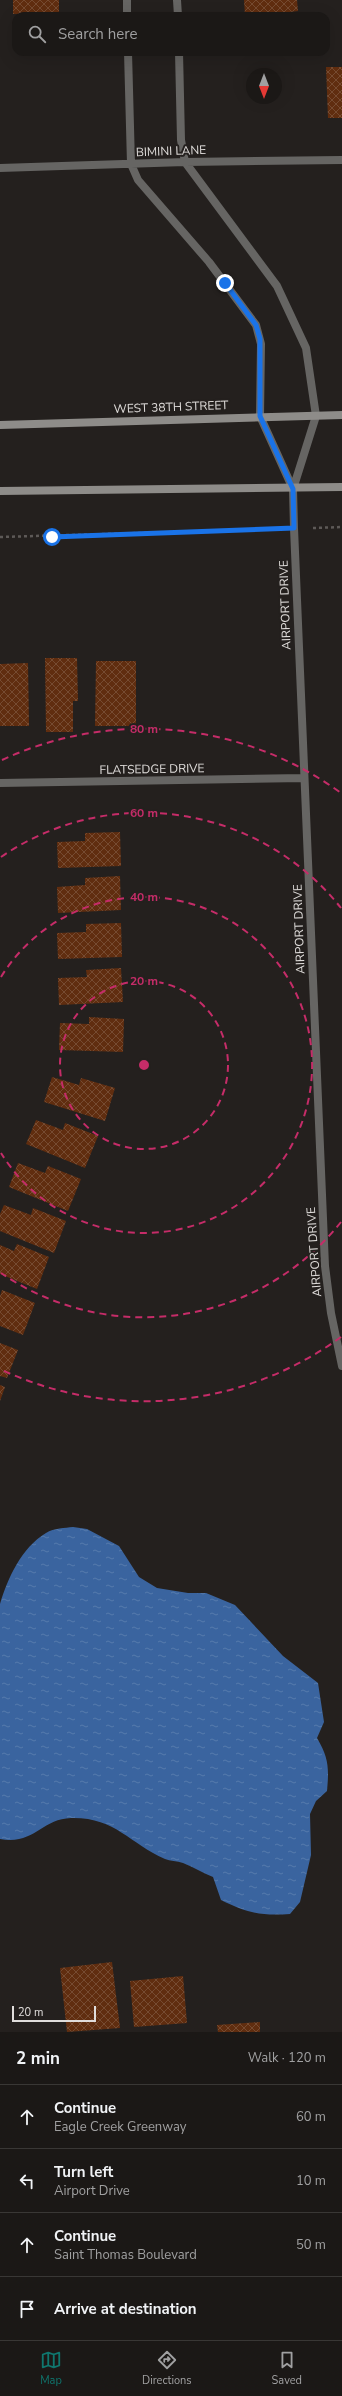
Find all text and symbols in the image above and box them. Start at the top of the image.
search box [12,12,330,56]
icon: search [26,23,48,45]
text: Search here [58,24,138,44]
north arrow [246,68,282,104]
street label: BIMINI LANE [136,142,206,160]
route end [216,274,234,292]
street label: WEST 38TH STREET [113,397,229,417]
route start [43,528,61,546]
street label: AIRPORT DRIVE [275,560,295,650]
text: 80 m [130,721,158,737]
street label: FLATSEDGE DRIVE [99,760,205,778]
text: 60 m [130,805,158,821]
street label: AIRPORT DRIVE [289,884,309,974]
text: 40 m [130,889,158,905]
text: 20 m [130,973,158,989]
centre of rings [137,1058,151,1072]
street label: AIRPORT DRIVE [303,1207,325,1297]
scale bar [12,2004,96,2023]
text: 20 m [18,2005,43,2020]
text: 2 min [16,2047,60,2070]
text: Walk · 120 m [248,2049,326,2067]
text: Continue [54,2098,116,2118]
icon: ahead [16,2106,38,2128]
text: 60 m [296,2108,326,2126]
text: Eagle Creek Greenway [54,2118,187,2136]
text: Turn left [54,2162,113,2182]
icon: left [16,2170,38,2192]
text: 10 m [296,2172,326,2190]
text: Airport Drive [54,2182,130,2200]
text: Continue [54,2226,116,2246]
icon: ahead [16,2234,38,2256]
text: 50 m [296,2236,326,2254]
text: Saint Thomas Boulevard [54,2246,197,2264]
icon: arrive [16,2298,38,2320]
text: Arrive at destination [54,2299,197,2319]
tab: Map [40,2349,62,2388]
tab: Directions [142,2349,192,2388]
tab: Saved [272,2349,302,2388]

